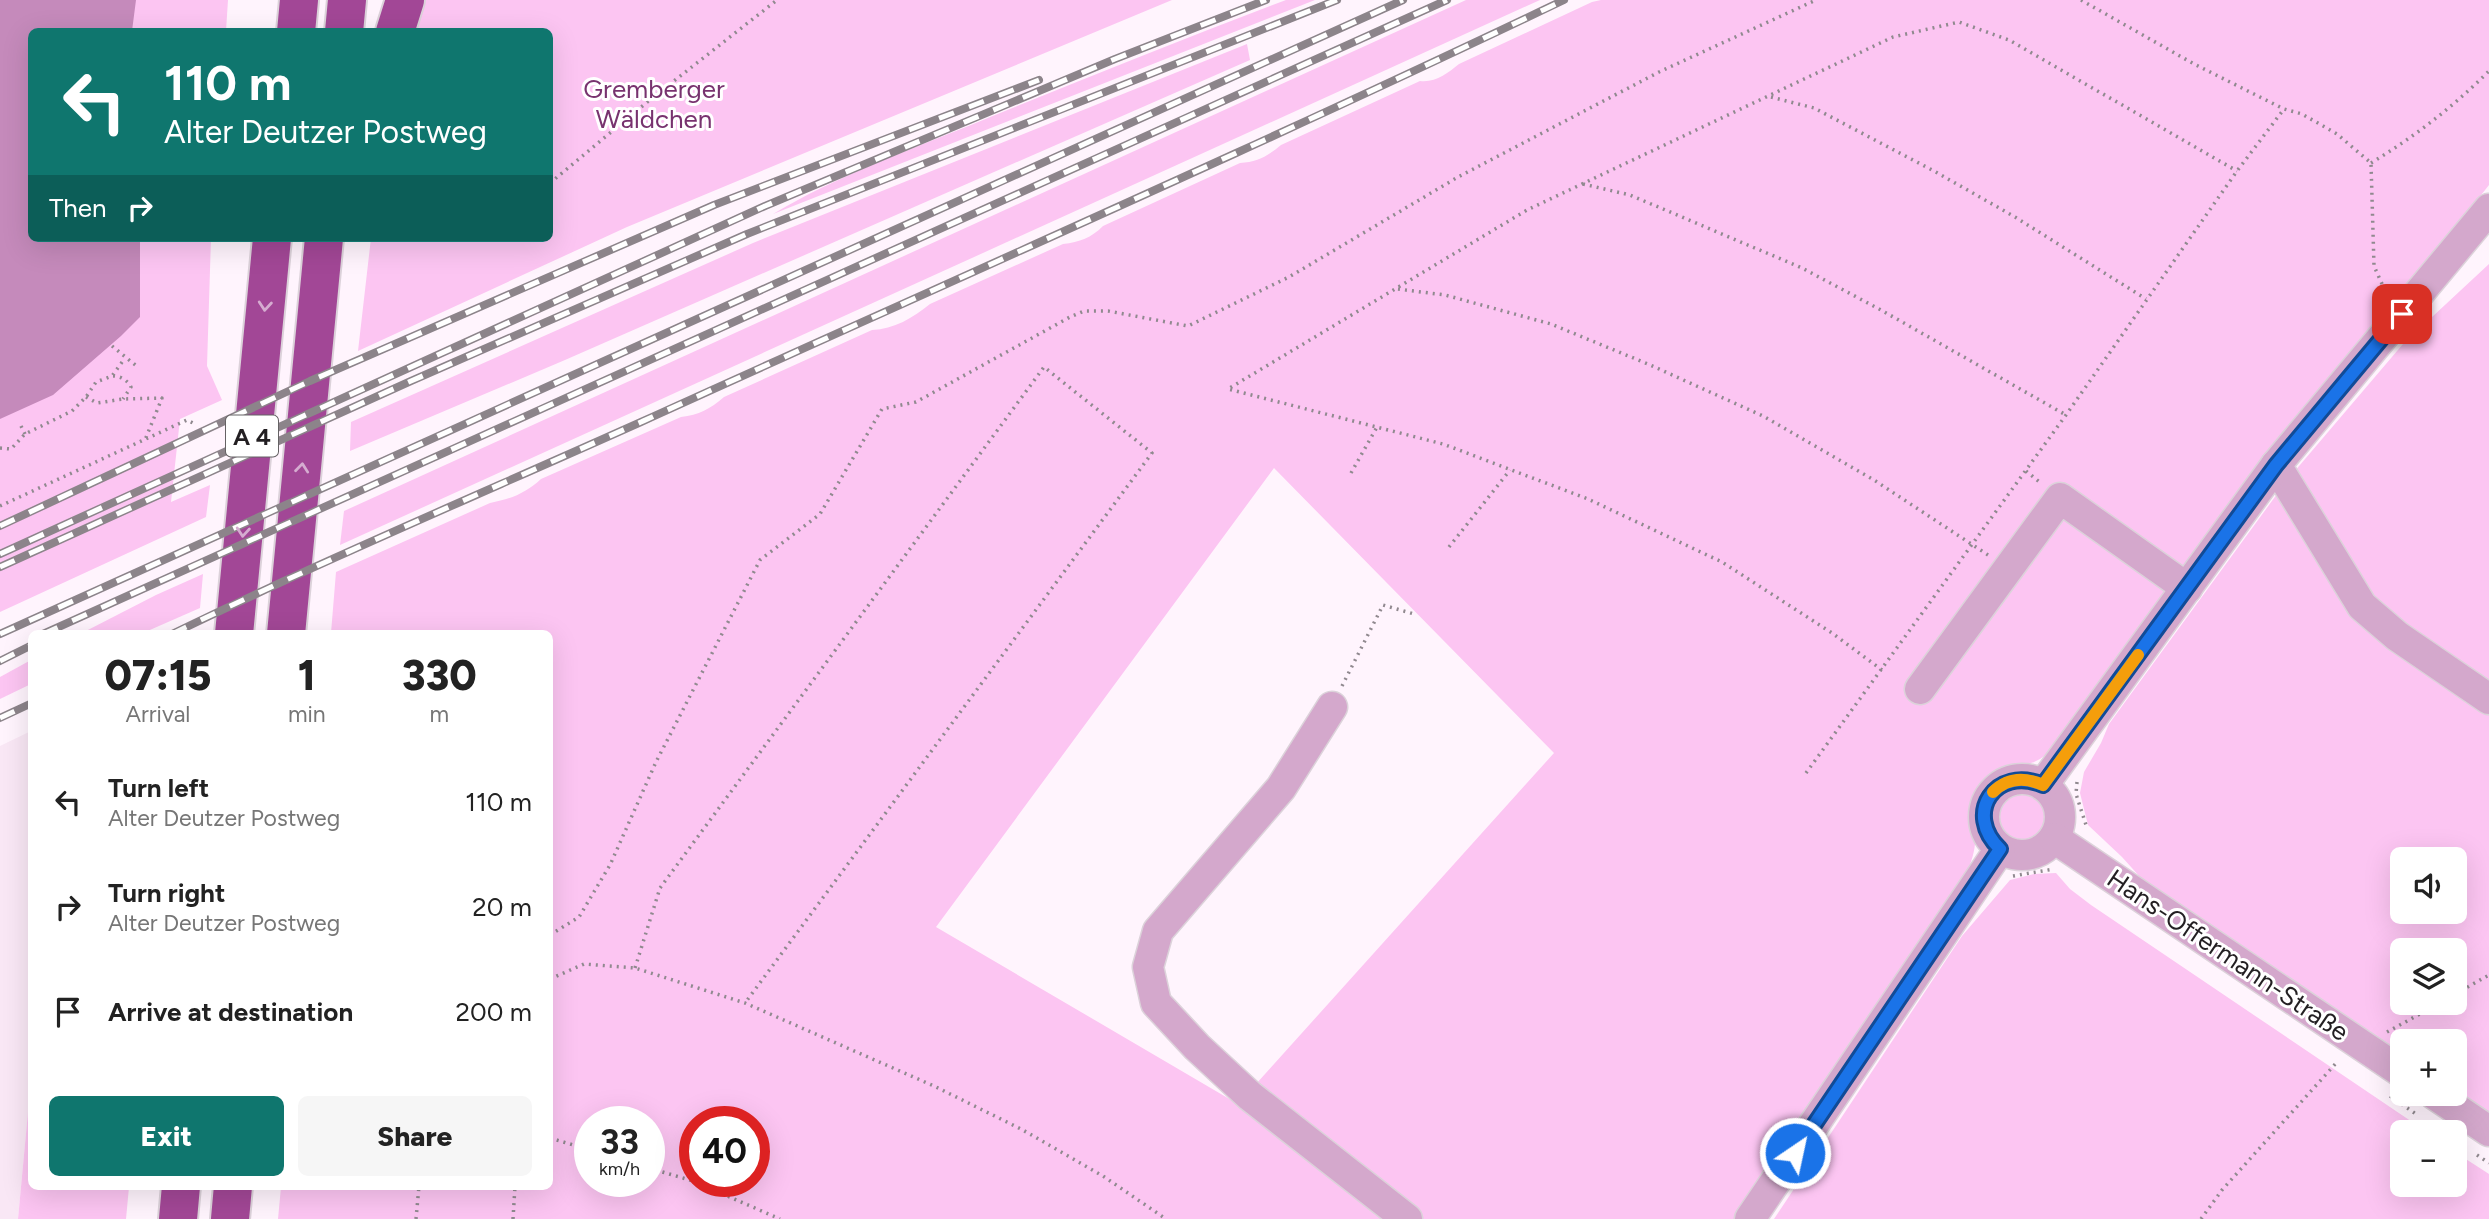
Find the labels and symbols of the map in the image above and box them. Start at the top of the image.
park label: Gremberger Wäldchen [583,73,725,135]
pin [2372,284,2432,344]
one-way arrow [258,301,273,312]
road number: A 4 [226,416,278,456]
one-way arrow [294,462,309,473]
one-way arrow [236,527,251,538]
street label: Hans-Offermann-Straße [2101,862,2355,1048]
speed limit sign: 40 [679,1106,770,1197]
position arrow [1758,1116,1832,1190]

